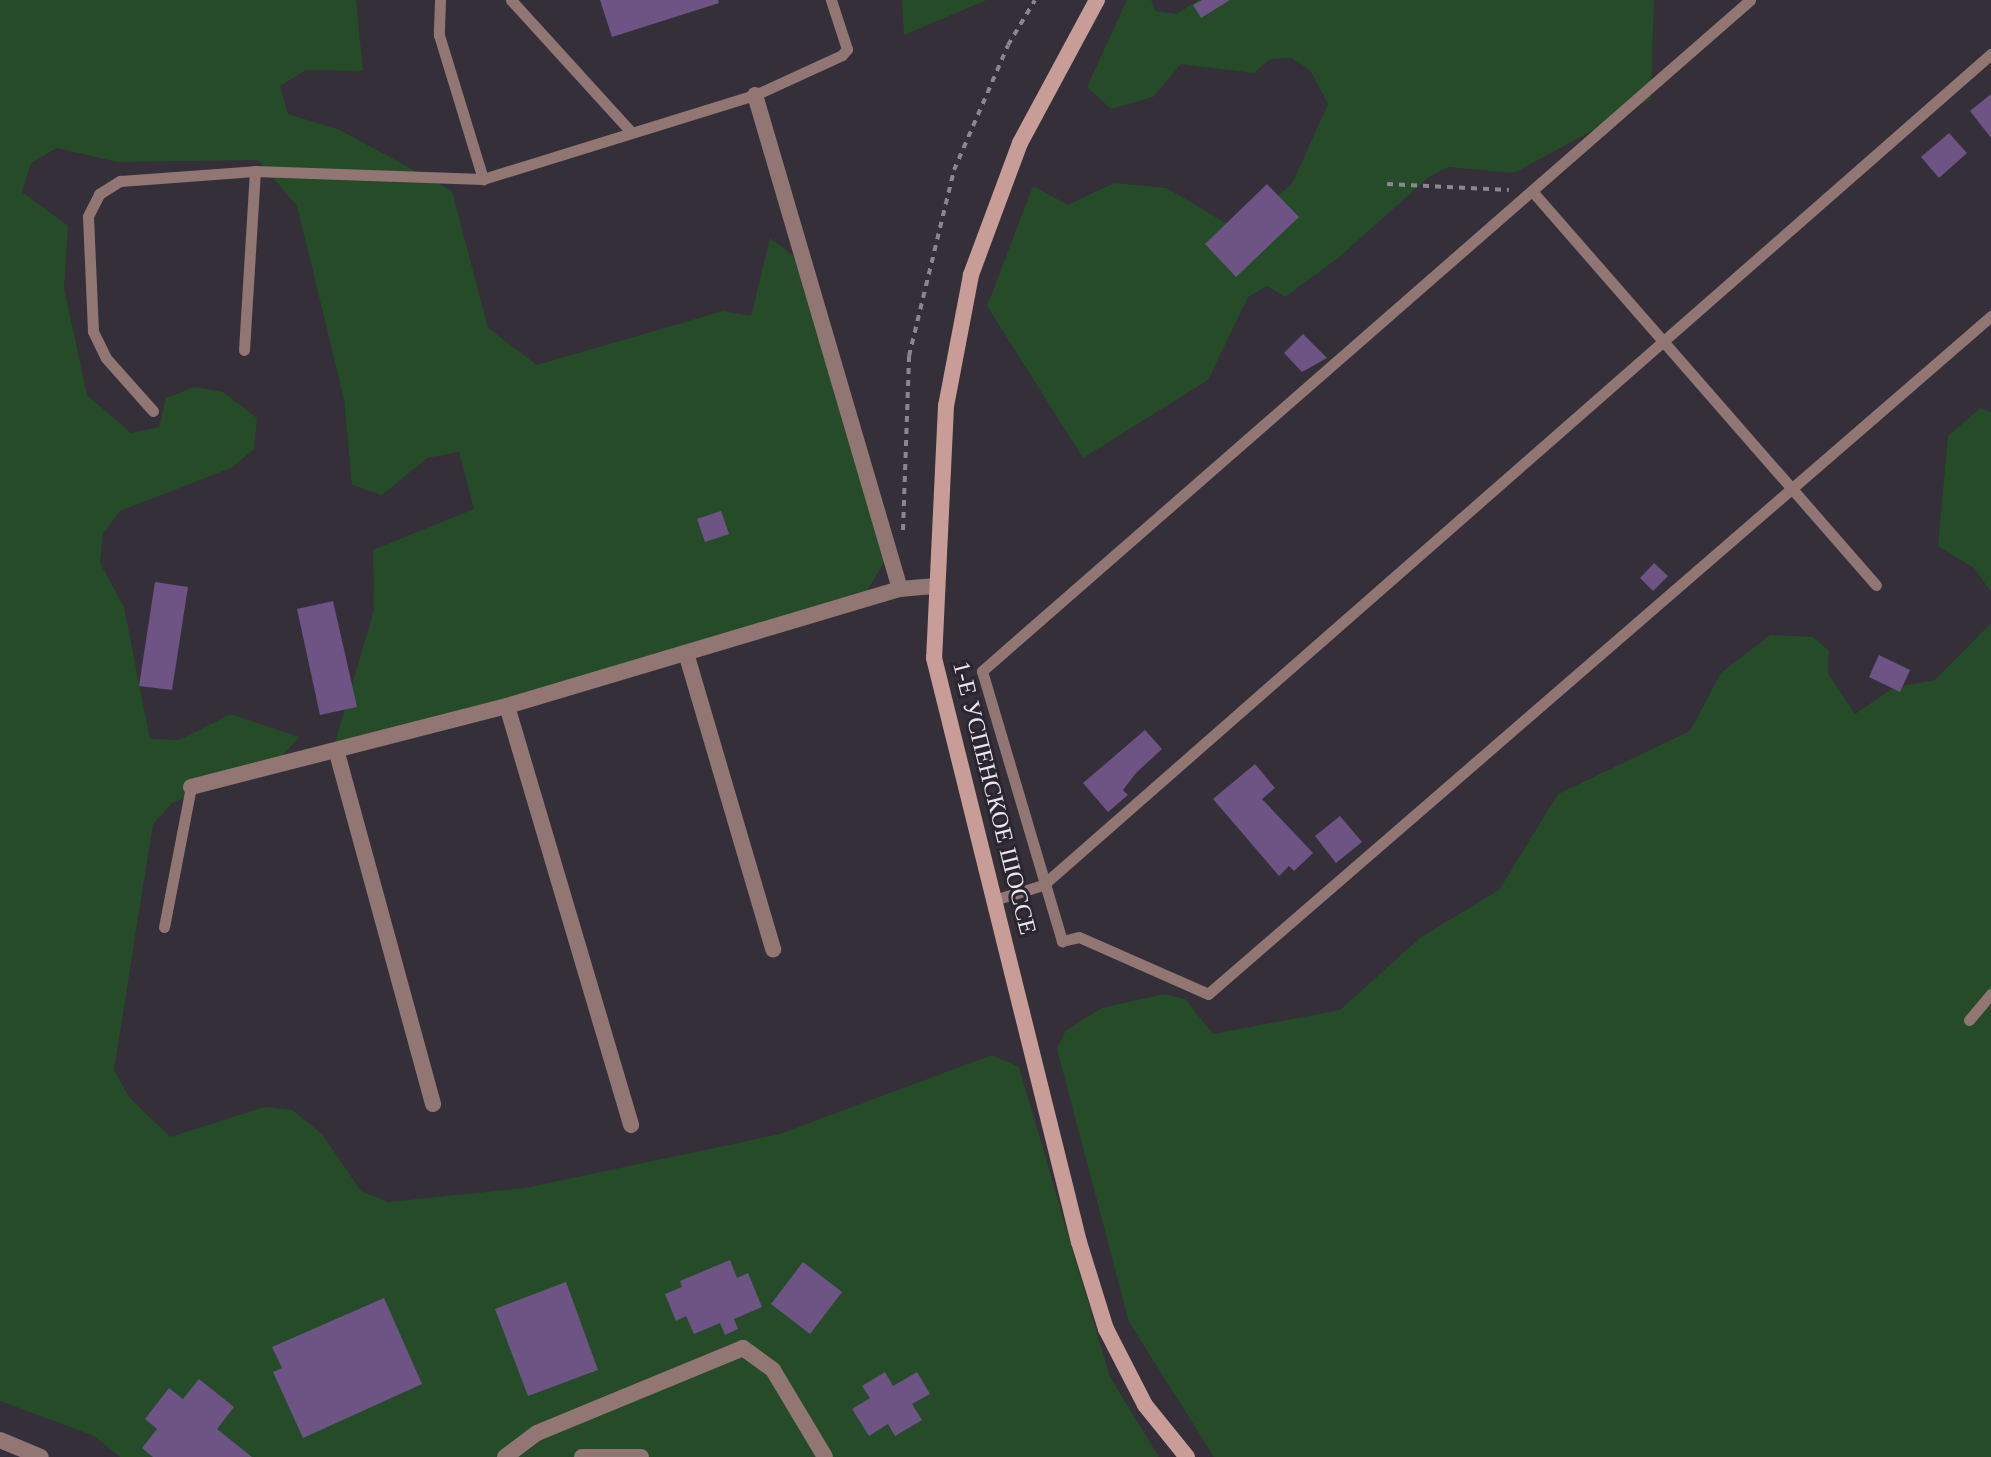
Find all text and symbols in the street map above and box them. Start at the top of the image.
street label: 1-Е УСПЕНСКОЕ ШОССЕ [946,658,1042,938]

